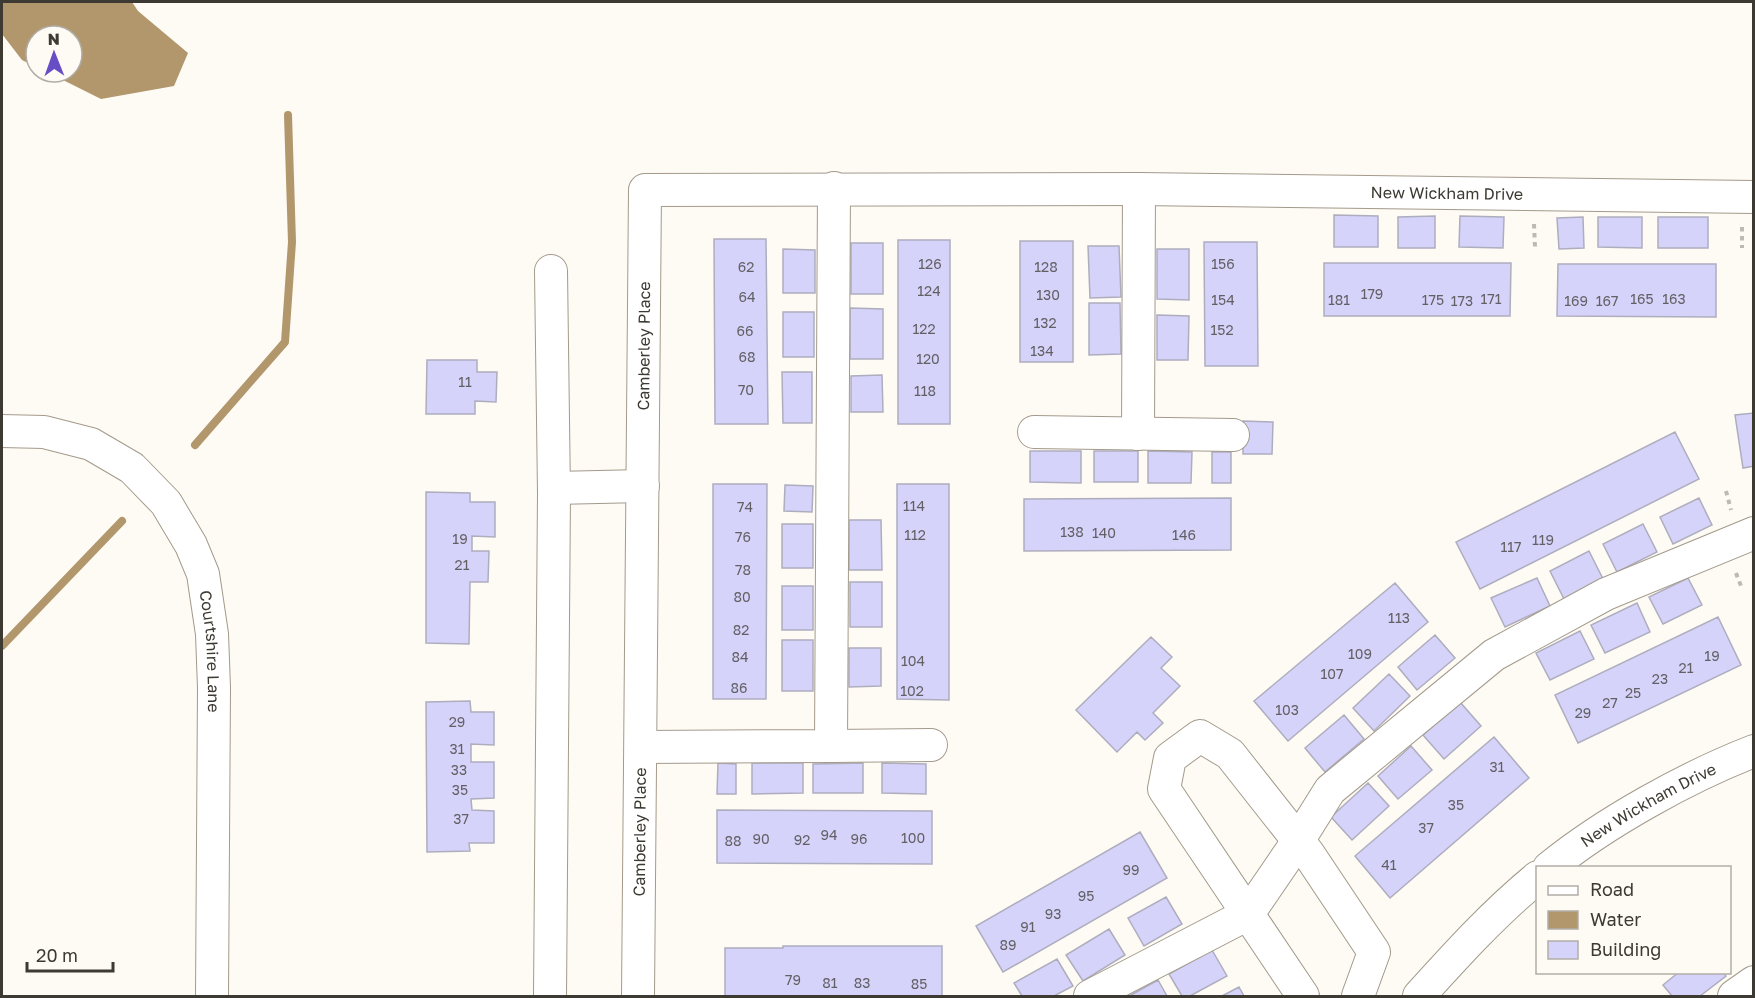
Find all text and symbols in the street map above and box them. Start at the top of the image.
north arrow [24,24,84,84]
text: N [47,29,60,49]
street label: New Wickham Drive [1371,182,1523,204]
house number: 126 [918,255,942,272]
house number: 156 [1211,255,1235,272]
house number: 62 [738,258,754,275]
house number: 128 [1034,258,1058,275]
street label: Camberley Place [633,281,654,411]
house number: 124 [917,282,941,299]
house number: 179 [1361,285,1383,302]
house number: 130 [1036,286,1060,303]
house number: 64 [738,288,756,305]
house number: 171 [1481,290,1502,307]
house number: 165 [1630,290,1654,307]
house number: 163 [1662,290,1686,307]
house number: 154 [1211,291,1235,308]
house number: 181 [1328,291,1350,308]
house number: 175 [1422,291,1444,308]
house number: 173 [1451,292,1473,309]
house number: 169 [1564,292,1588,309]
house number: 167 [1596,292,1618,309]
house number: 132 [1033,314,1057,331]
house number: 122 [912,320,936,337]
house number: 152 [1210,321,1234,338]
house number: 66 [737,322,753,339]
house number: 134 [1030,342,1054,359]
house number: 68 [738,348,756,365]
house number: 120 [916,350,940,367]
house number: 11 [458,373,472,390]
house number: 70 [738,381,754,398]
house number: 118 [914,382,936,399]
house number: 114 [903,497,925,514]
house number: 74 [737,498,753,515]
house number: 138 [1060,523,1084,540]
house number: 140 [1092,524,1116,541]
house number: 112 [904,526,926,543]
house number: 146 [1172,526,1196,543]
house number: 76 [735,528,751,545]
house number: 19 [452,530,468,547]
house number: 119 [1532,531,1554,548]
house number: 117 [1501,538,1522,555]
house number: 21 [455,556,470,573]
house number: 78 [735,561,751,578]
house number: 80 [733,588,751,605]
street label: Courtshire Lane [196,589,224,713]
house number: 113 [1388,609,1410,626]
house number: 82 [733,621,749,638]
house number: 109 [1348,645,1372,662]
house number: 19 [1704,647,1720,664]
house number: 84 [731,648,749,665]
house number: 104 [901,652,925,669]
house number: 21 [1679,659,1694,676]
house number: 107 [1321,665,1343,682]
house number: 23 [1652,670,1668,687]
house number: 86 [730,679,748,696]
house number: 102 [900,682,924,699]
house number: 25 [1625,684,1641,701]
house number: 27 [1602,694,1618,711]
house number: 103 [1275,701,1299,718]
house number: 29 [1575,704,1591,721]
house number: 29 [449,713,465,730]
house number: 31 [450,740,465,757]
house number: 31 [1490,758,1505,775]
street label: New Wickham Drive [1577,759,1719,851]
house number: 33 [451,761,467,778]
street label: Camberley Place [629,767,650,897]
house number: 35 [452,781,468,798]
house number: 35 [1448,796,1464,813]
house number: 37 [453,810,469,827]
house number: 37 [1418,819,1434,836]
house number: 94 [820,826,838,843]
house number: 100 [901,829,925,846]
house number: 90 [752,830,770,847]
house number: 96 [851,830,867,847]
house number: 92 [794,831,810,848]
house number: 88 [724,832,742,849]
house number: 41 [1381,856,1397,873]
house number: 99 [1123,861,1139,878]
legend [1536,866,1731,974]
text: Road [1590,878,1634,900]
house number: 95 [1078,887,1094,904]
house number: 93 [1045,905,1061,922]
text: Water [1590,908,1641,930]
house number: 91 [1020,918,1036,935]
scale bar [27,935,112,973]
house number: 89 [999,936,1017,953]
text: Building [1590,938,1661,960]
text: 20 m [36,944,78,966]
house number: 79 [785,971,801,988]
house number: 81 [822,974,838,991]
house number: 83 [854,974,870,991]
house number: 85 [911,975,927,992]

